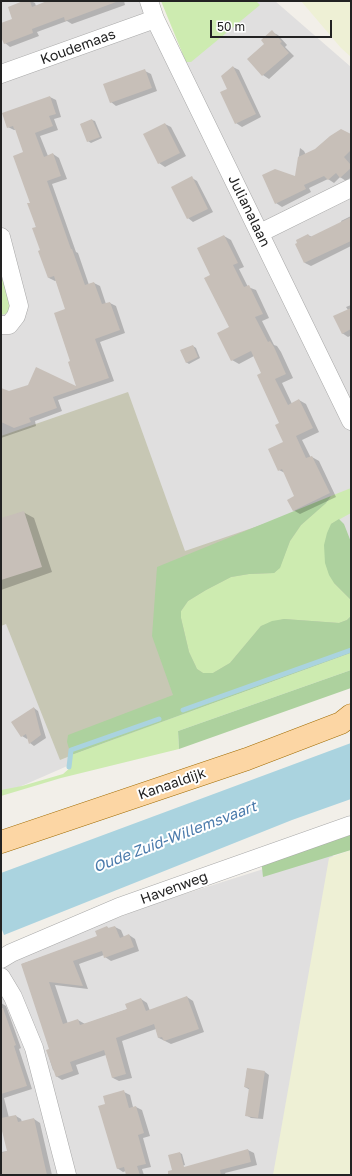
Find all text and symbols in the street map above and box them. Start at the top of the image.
scale bar [212,12,334,38]
text: 50 m [217,19,245,34]
street label: Koudemaas [38,26,118,68]
street label: Julianalaan [224,172,274,250]
street label: Kanaaldijk [136,765,208,803]
water label: Oude Zuid-Willemsvaart [91,798,259,876]
street label: Havenweg [138,868,210,908]

